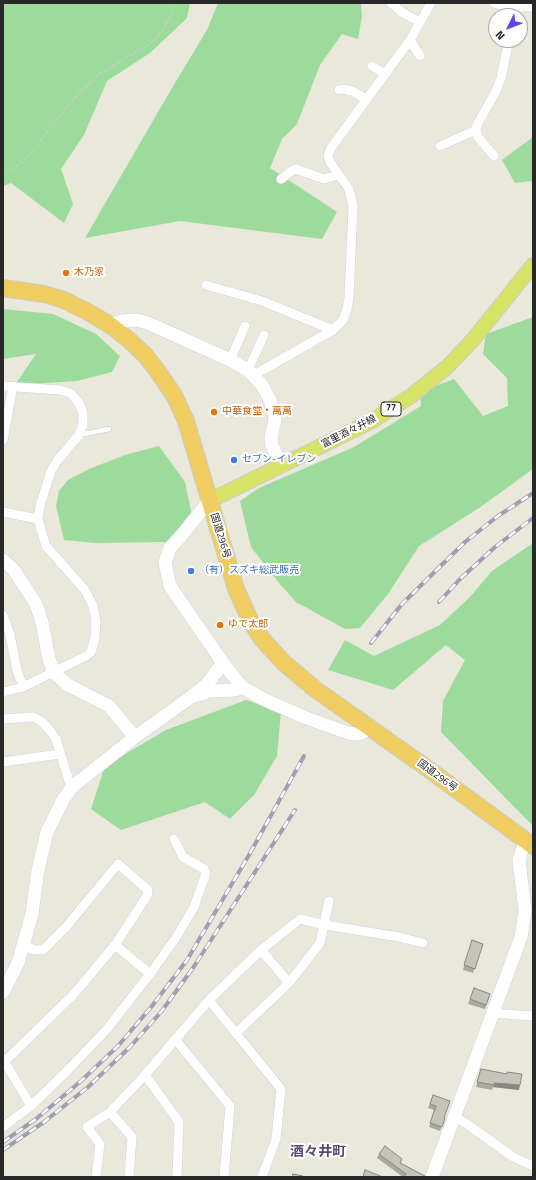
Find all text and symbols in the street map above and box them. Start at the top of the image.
north arrow [488,8,528,48]
text: N [492,27,508,44]
place label: 木乃家 [74,267,104,279]
marker: 木乃家 [61,268,71,278]
road number: 77 [381,402,401,416]
place label: 中華食堂・萬萬 [222,406,292,418]
marker: 中華食堂・萬萬 [209,407,219,417]
street label: 富里酒々井線 [320,413,378,451]
place label: セブン-イレブン [242,454,316,466]
marker: セブン-イレブン [229,455,239,465]
street label: 国道296号 [207,512,233,560]
place label: （有）スズキ総武販売 [199,565,299,577]
marker: （有）スズキ総武販売 [186,566,196,576]
place label: ゆで太郎 [228,619,268,631]
marker: ゆで太郎 [215,620,225,630]
street label: 国道296号 [415,757,459,795]
district label: 酒々井町 [290,1145,346,1161]

